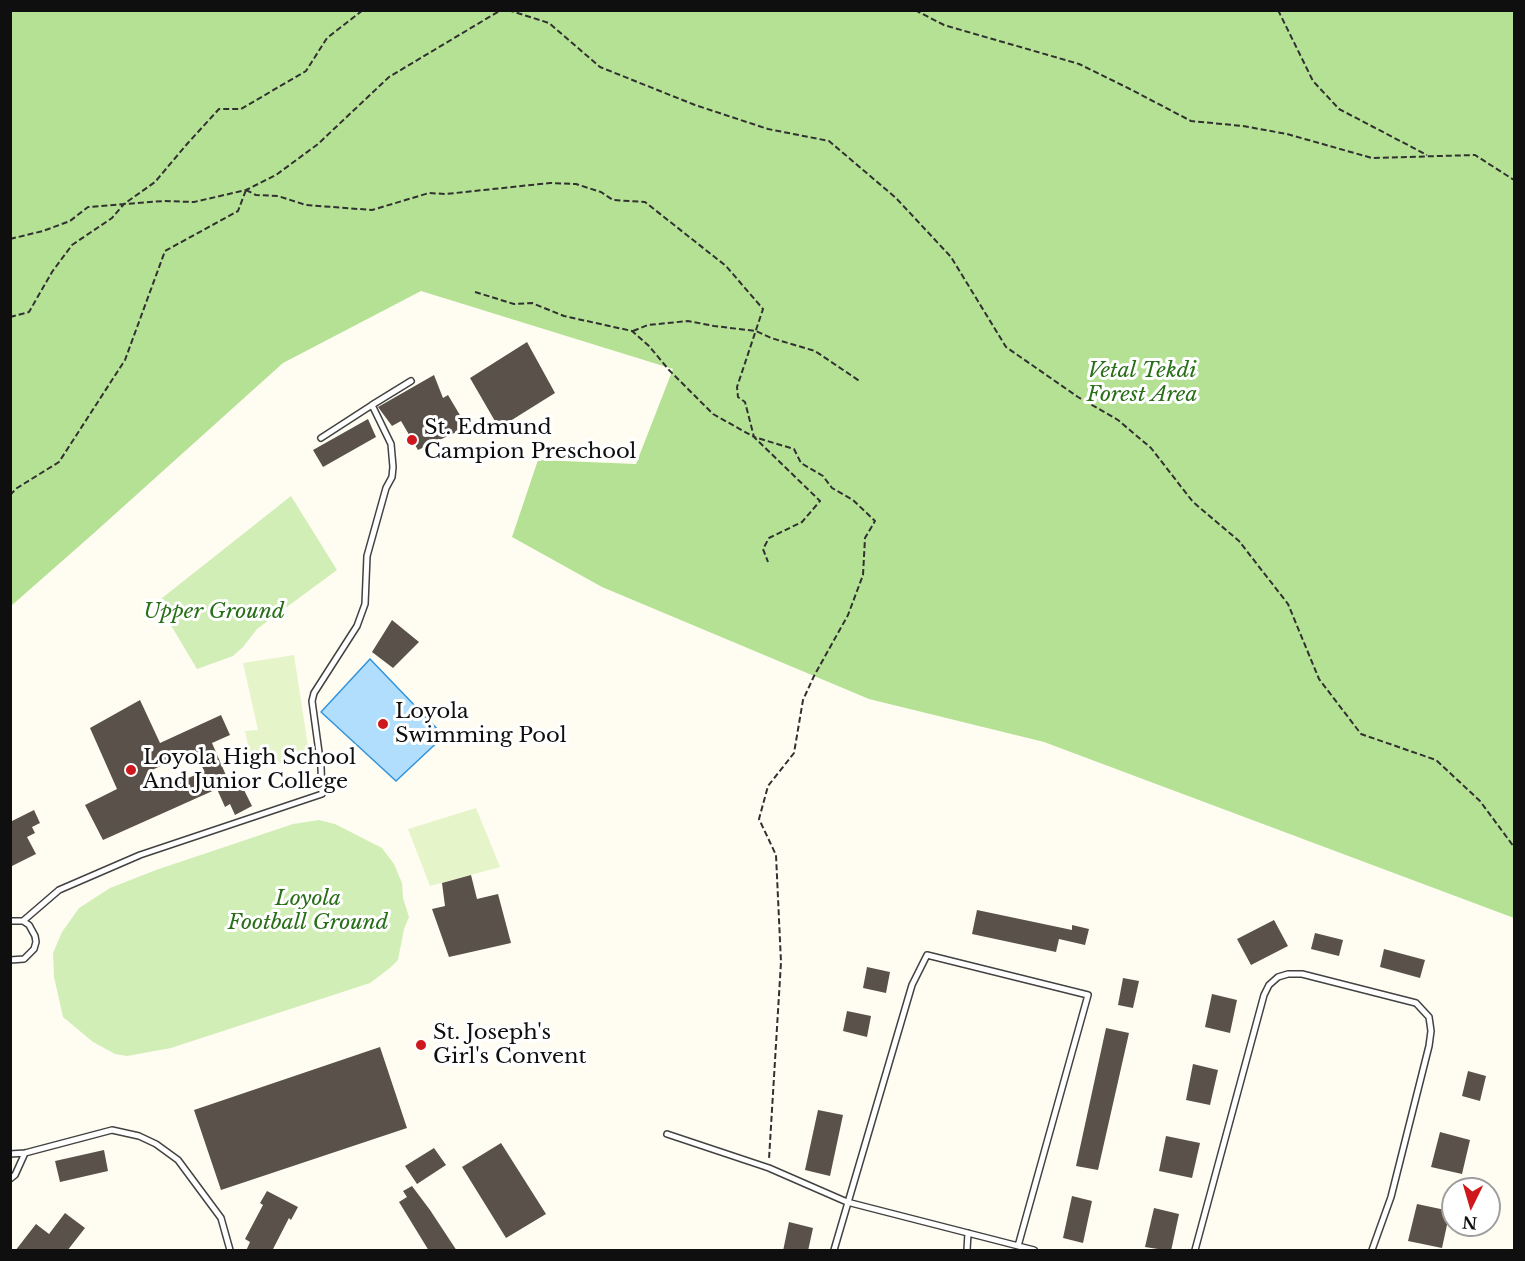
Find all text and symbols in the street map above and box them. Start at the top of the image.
park label: Vetal Tekdi Forest Area [1087,358,1197,408]
place label: St. Edmund Campion Preschool [424,415,636,465]
marker: St. Edmund Campion Preschool [405,433,419,447]
park label: Upper Ground [144,599,284,625]
place label: Loyola Swimming Pool [395,699,567,749]
marker: Loyola Swimming Pool [376,717,390,731]
place label: Loyola High School And Junior College [143,745,356,795]
marker: Loyola High School And Junior College [124,763,138,777]
park label: Loyola Football Ground [228,886,388,936]
place label: St. Joseph's Girl's Convent [433,1020,587,1070]
marker: St. Joseph's Girl's Convent [414,1038,428,1052]
north arrow [1441,1177,1501,1237]
text: N [1461,1212,1478,1234]

